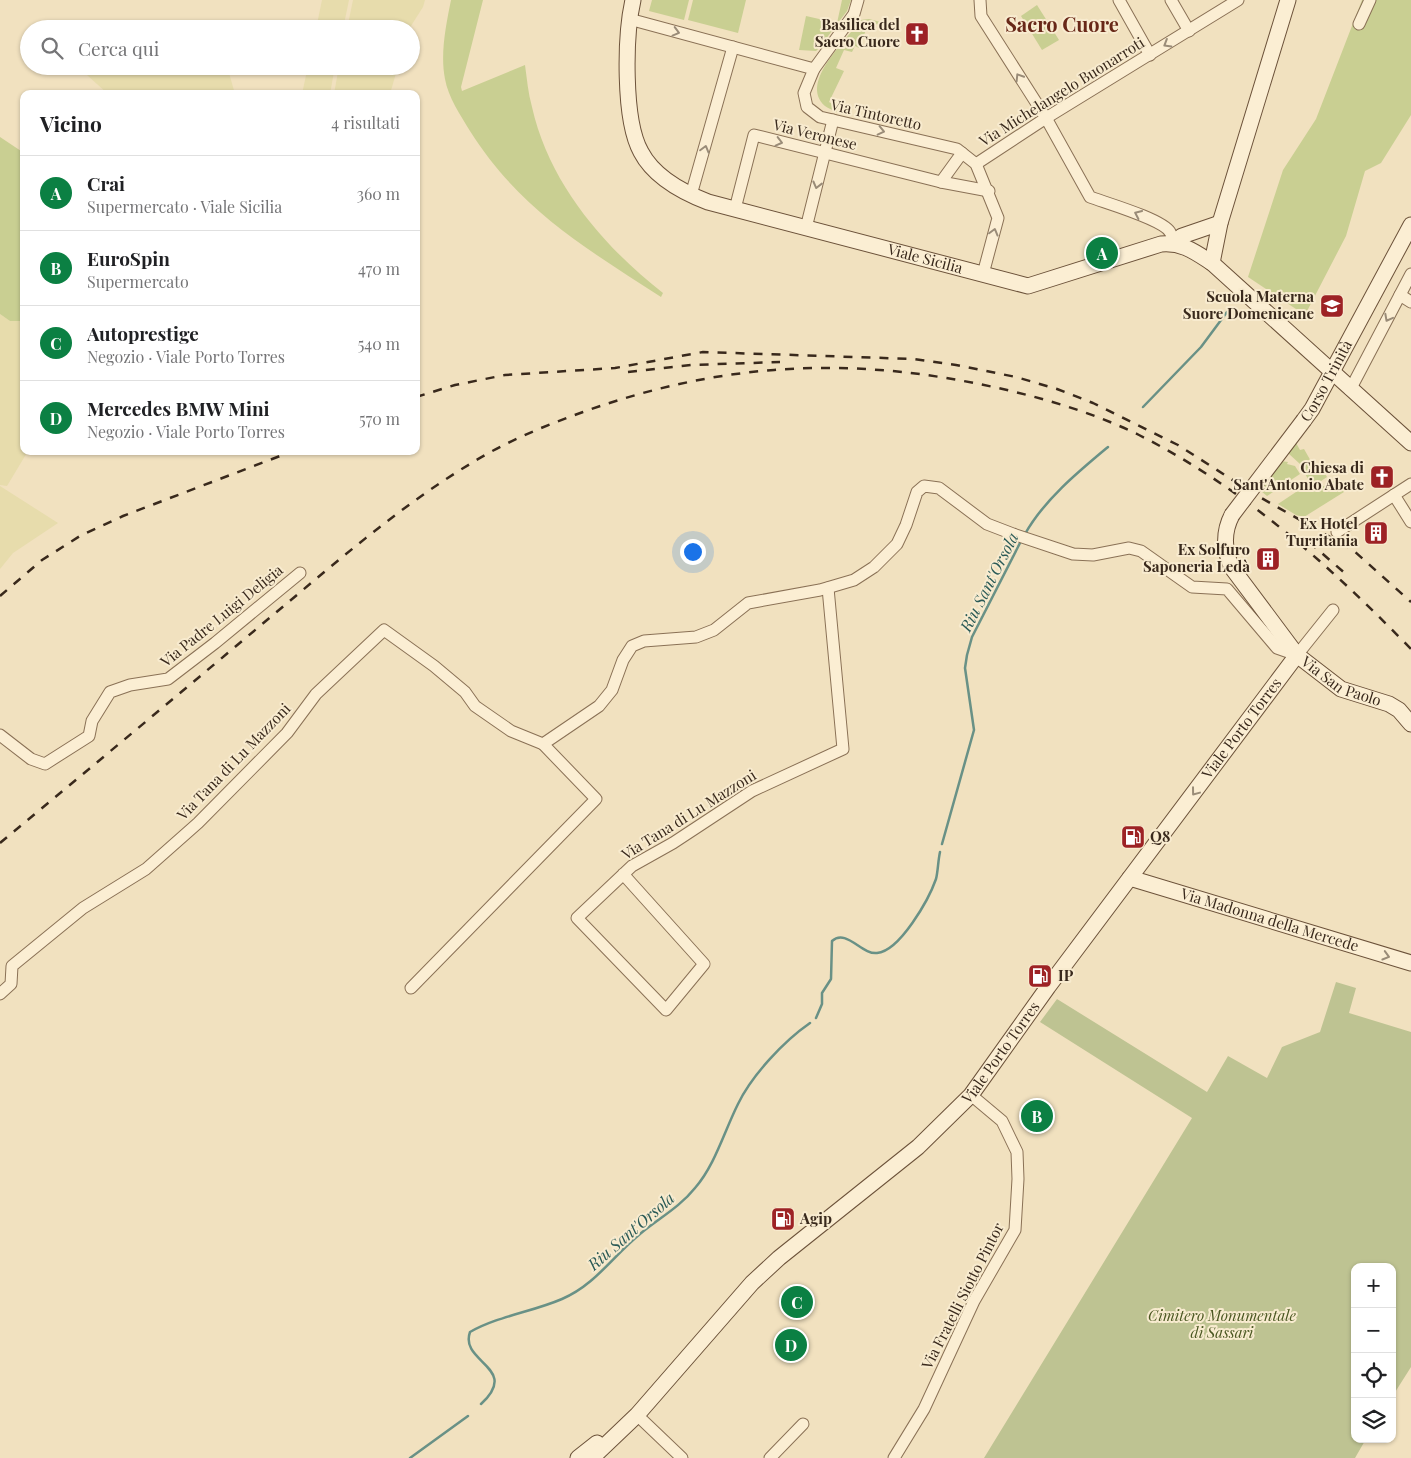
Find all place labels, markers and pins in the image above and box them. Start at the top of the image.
place label: Basilica del Sacro Cuore [815,14,900,51]
church icon: Basilica del Sacro Cuore [904,21,930,47]
pin: A [1086,234,1118,272]
place label: Scuola Materna Suore Domenicane [1183,286,1314,323]
school or university icon: Scuola Materna Suore Domenicane [1319,293,1345,319]
place label: Chiesa di Sant'Antonio Abate [1233,457,1364,494]
church icon: Chiesa di Sant'Antonio Abate [1369,464,1395,490]
place label: Ex Hotel Turritania [1286,513,1358,550]
building icon: Ex Hotel Turritania [1363,520,1389,546]
place label: Ex Solfuro Saponeria Ledà [1143,539,1250,576]
building icon: Ex Solfuro Saponeria Ledà [1255,546,1281,572]
fuel station icon: Q8 [1120,824,1146,850]
place label: Q8 [1150,826,1170,846]
fuel station icon: IP [1027,963,1053,989]
place label: IP [1058,965,1074,985]
pin: B [1021,1097,1053,1135]
fuel station icon: Agip [770,1206,796,1232]
place label: Agip [799,1208,832,1228]
pin: C [781,1283,813,1321]
pin: D [775,1326,807,1364]

